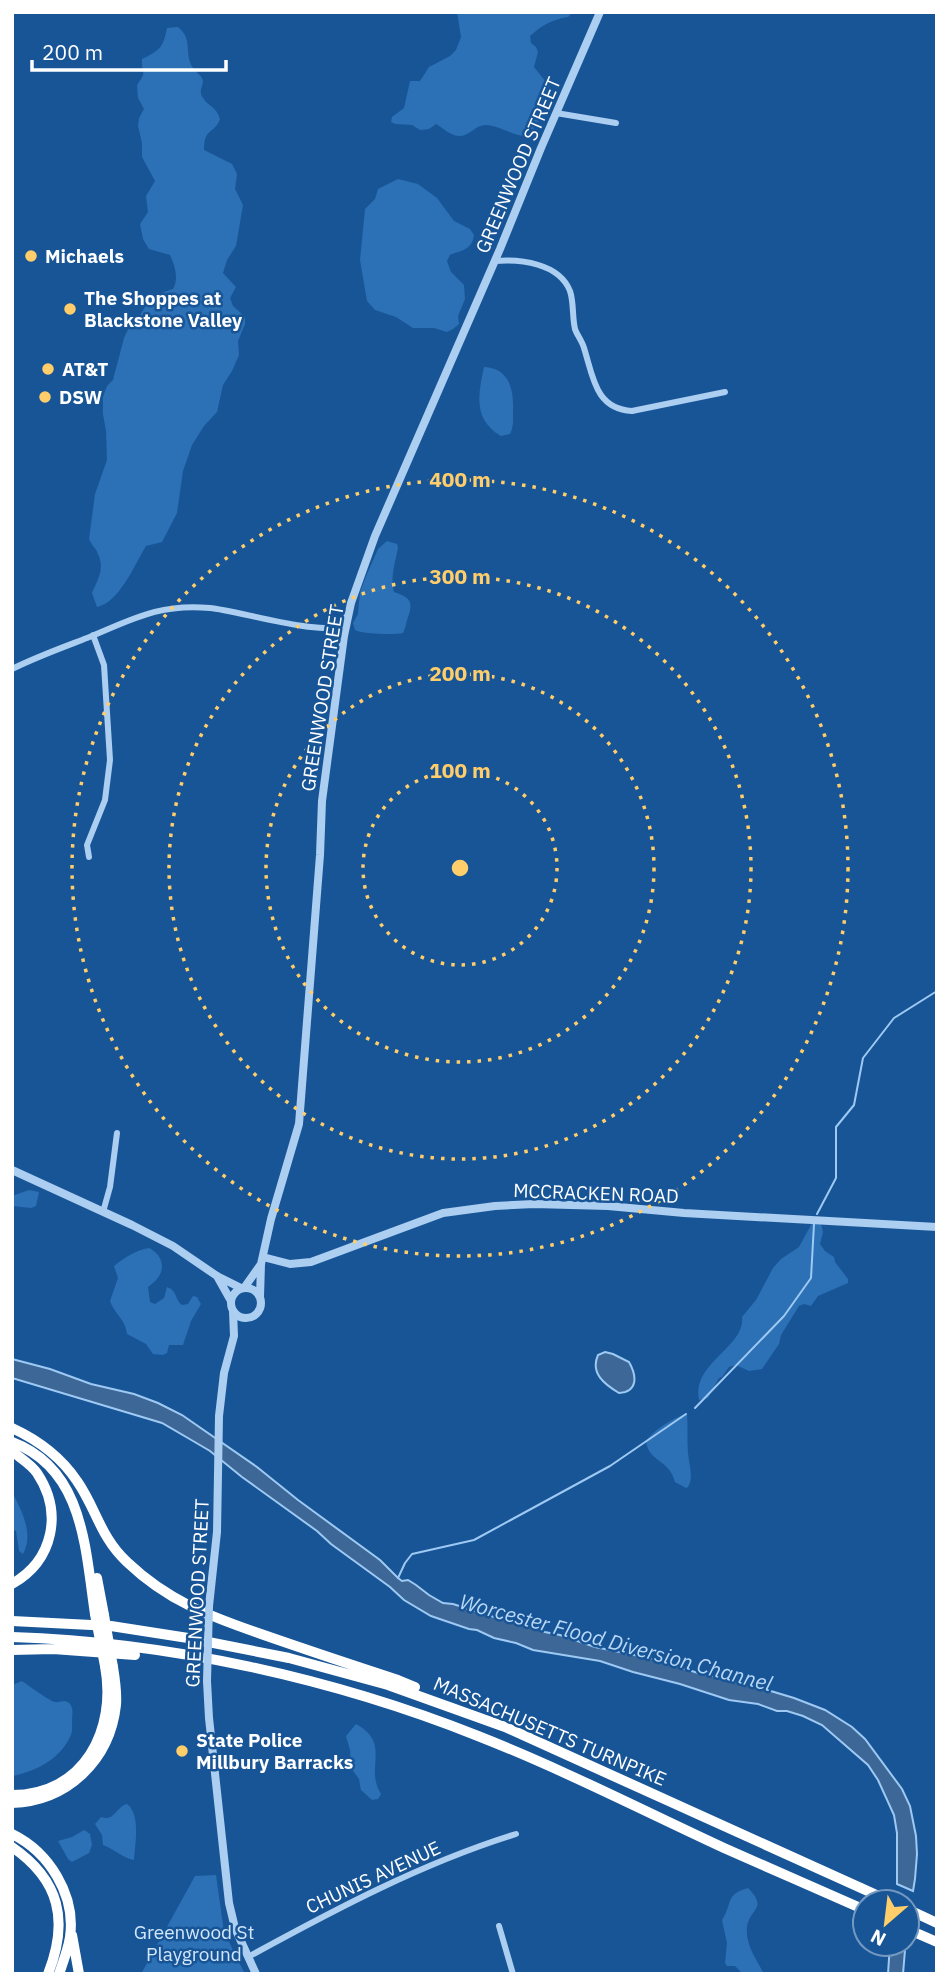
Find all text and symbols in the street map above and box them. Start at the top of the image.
scale bar [32,28,226,72]
text: 200 m [42,38,103,66]
street label: GREENWOOD STREET [470,73,566,257]
place label: Michaels [45,244,124,268]
marker: Michaels [23,248,39,264]
place label: The Shoppes at Blackstone Valley [84,286,243,332]
marker: The Shoppes at Blackstone Valley [62,301,78,317]
place label: AT&T [62,357,108,381]
marker: AT&T [40,361,56,377]
place label: DSW [59,385,102,409]
marker: DSW [37,389,53,405]
text: 400 m [429,465,491,493]
text: 300 m [429,562,491,590]
street label: GREENWOOD STREET [295,603,349,793]
text: 200 m [429,659,491,687]
text: 100 m [429,756,491,784]
centre of rings [448,856,472,880]
street label: MCCRACKEN ROAD [513,1178,679,1208]
street label: GREENWOOD STREET [180,1498,214,1688]
water label: Worcester Flood Diversion Channel [457,1587,776,1697]
street label: MASSACHUSETTS TURNPIKE [430,1671,670,1791]
place label: State Police Millbury Barracks [196,1728,353,1774]
marker: State Police Millbury Barracks [174,1743,190,1759]
street label: CHUNIS AVENUE [302,1835,444,1919]
north arrow [851,1888,921,1958]
park label: Greenwood St Playground [134,1920,254,1966]
text: N [866,1924,890,1952]

